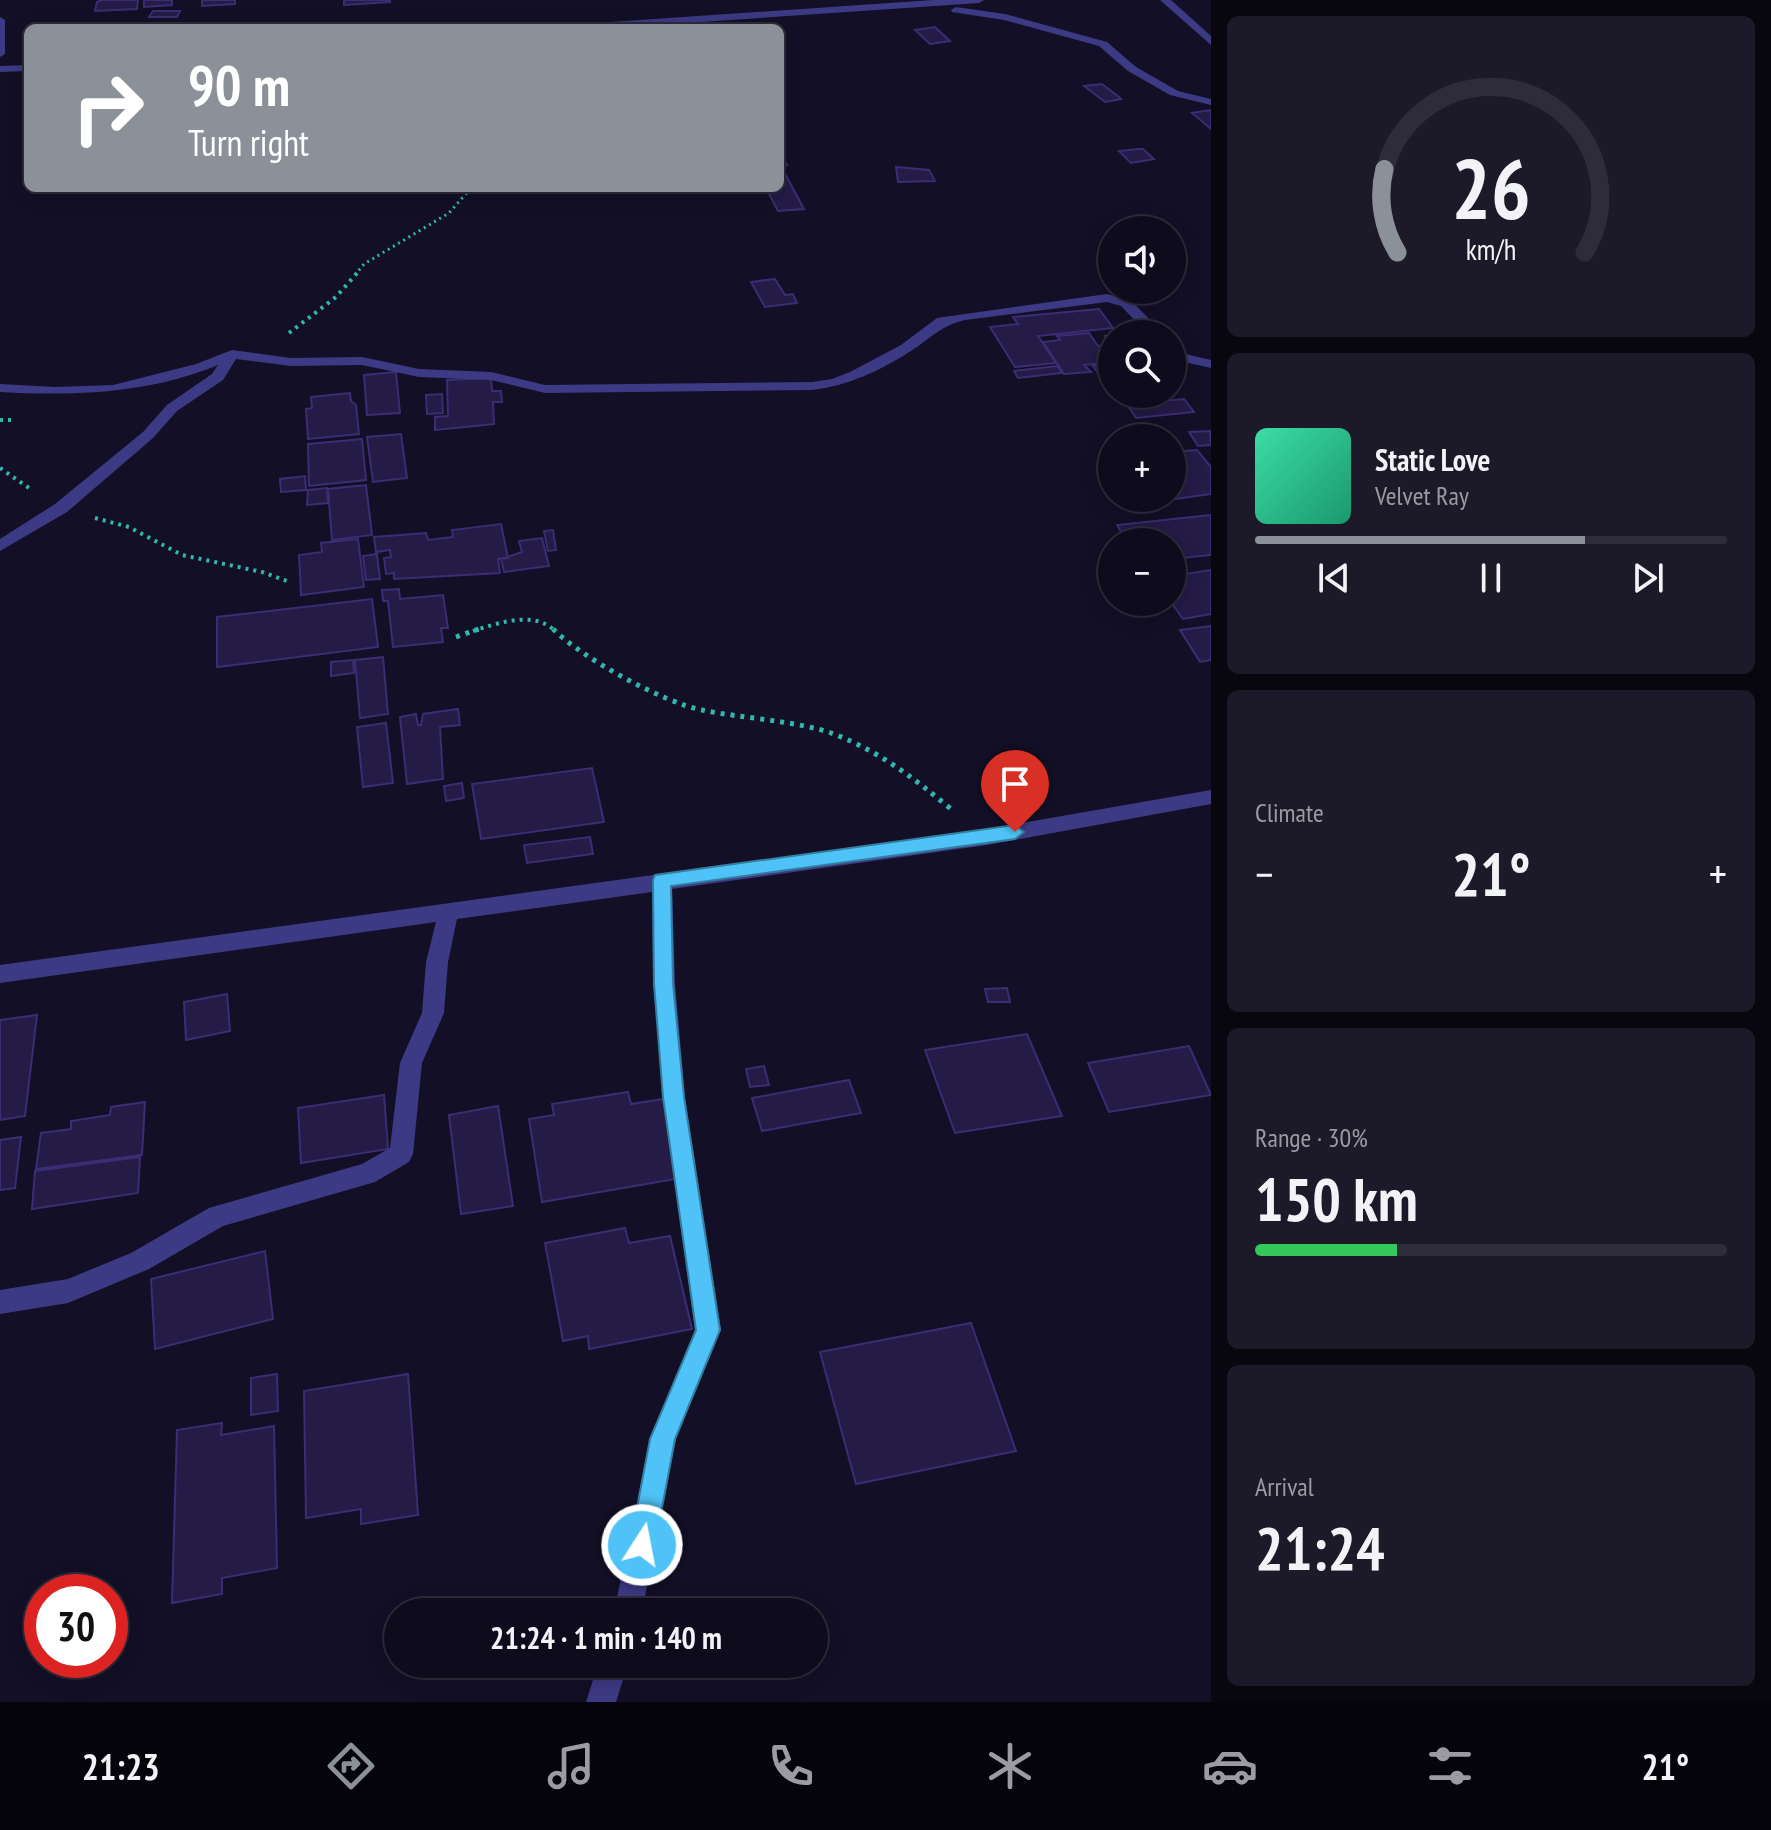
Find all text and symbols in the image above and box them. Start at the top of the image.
text: 90 m [188,49,290,121]
icon: right [56,56,160,160]
text: Turn right [188,119,309,166]
text: 26 [1451,133,1531,241]
map controls [1098,216,1186,616]
button: sound [1098,216,1186,304]
text: km/h [1466,231,1516,268]
button: search [1098,320,1186,408]
button: + [1098,424,1186,512]
text: Static Love [1375,440,1490,479]
text: Velvet Ray [1375,479,1469,512]
button: − [1098,528,1186,616]
icon: previous [1312,556,1356,600]
icon: pause [1469,556,1513,600]
icon: next [1626,556,1670,600]
pin [981,750,1049,832]
icon: arrive [993,762,1037,806]
text: Climate [1255,796,1324,829]
text: 21° [1451,835,1531,913]
text: − [1255,845,1273,902]
text: + [1709,845,1727,902]
text: Range · 30% [1255,1121,1368,1154]
text: 150 km [1255,1160,1418,1238]
text: Arrival [1255,1470,1314,1503]
position arrow [600,1503,684,1587]
text: 21:24 [1255,1509,1385,1587]
speed limit sign: 30 [24,1574,128,1678]
text: 21:24 · 1 min · 140 m [490,1618,722,1657]
icon: directions [323,1738,379,1794]
icon: music [543,1738,599,1794]
icon: phone [763,1738,819,1794]
icon: climate [982,1738,1038,1794]
icon: car [1202,1738,1258,1794]
icon: filters [1422,1738,1478,1794]
text: 21:23 [82,1743,160,1790]
text: 21° [1642,1743,1689,1790]

